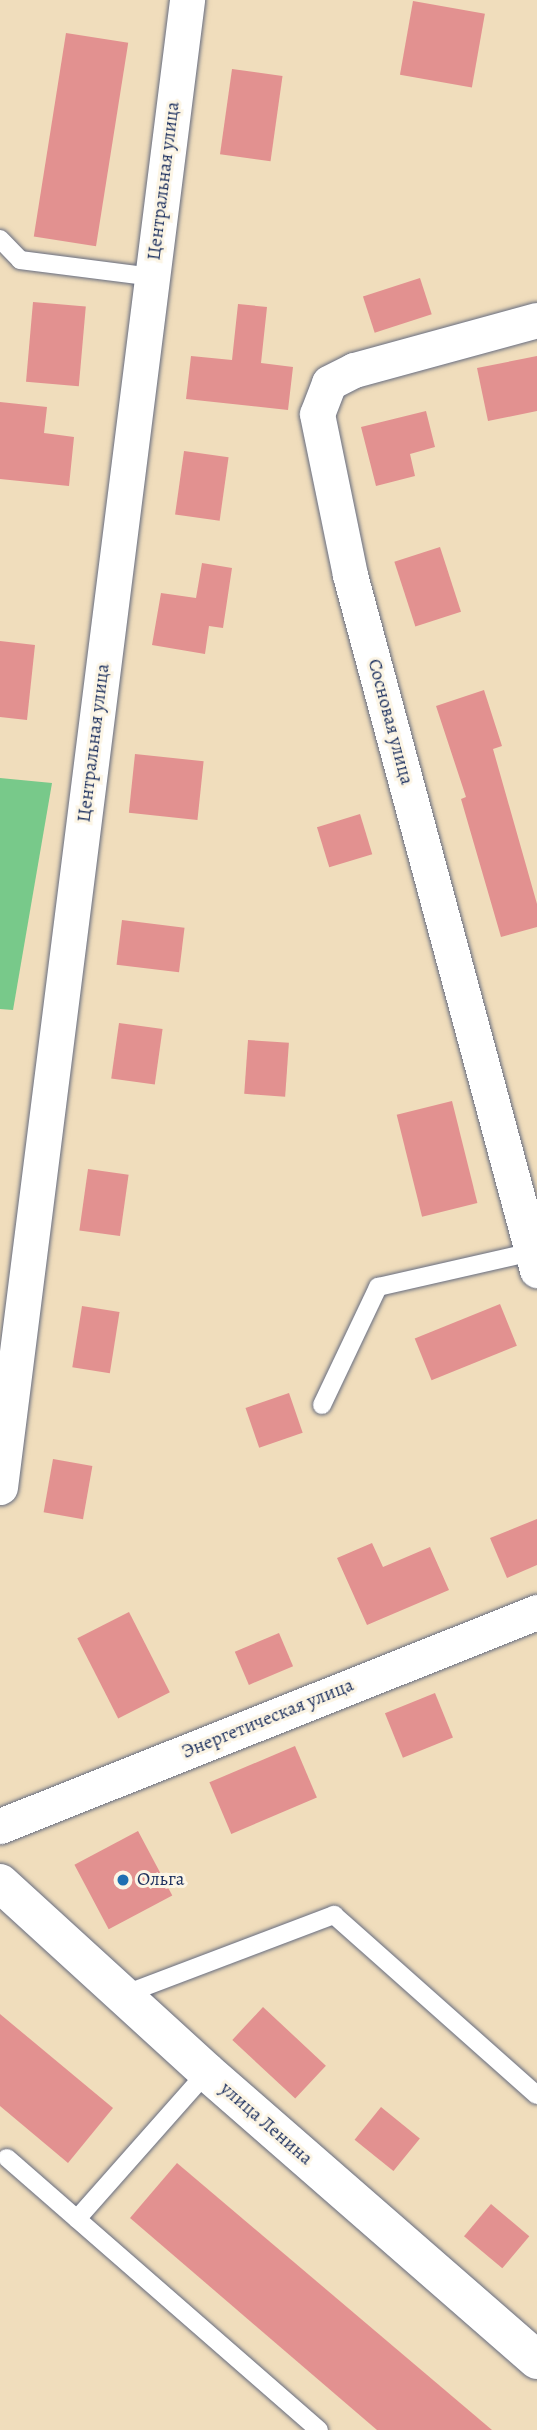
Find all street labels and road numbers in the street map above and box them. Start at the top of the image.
street label: Центральная улица [143,100,185,262]
street label: Сосновая улица [362,657,418,787]
street label: Центральная улица [73,662,115,824]
street label: Энергетическая улица [179,1674,357,1764]
street label: улица Ленина [215,2078,317,2170]

